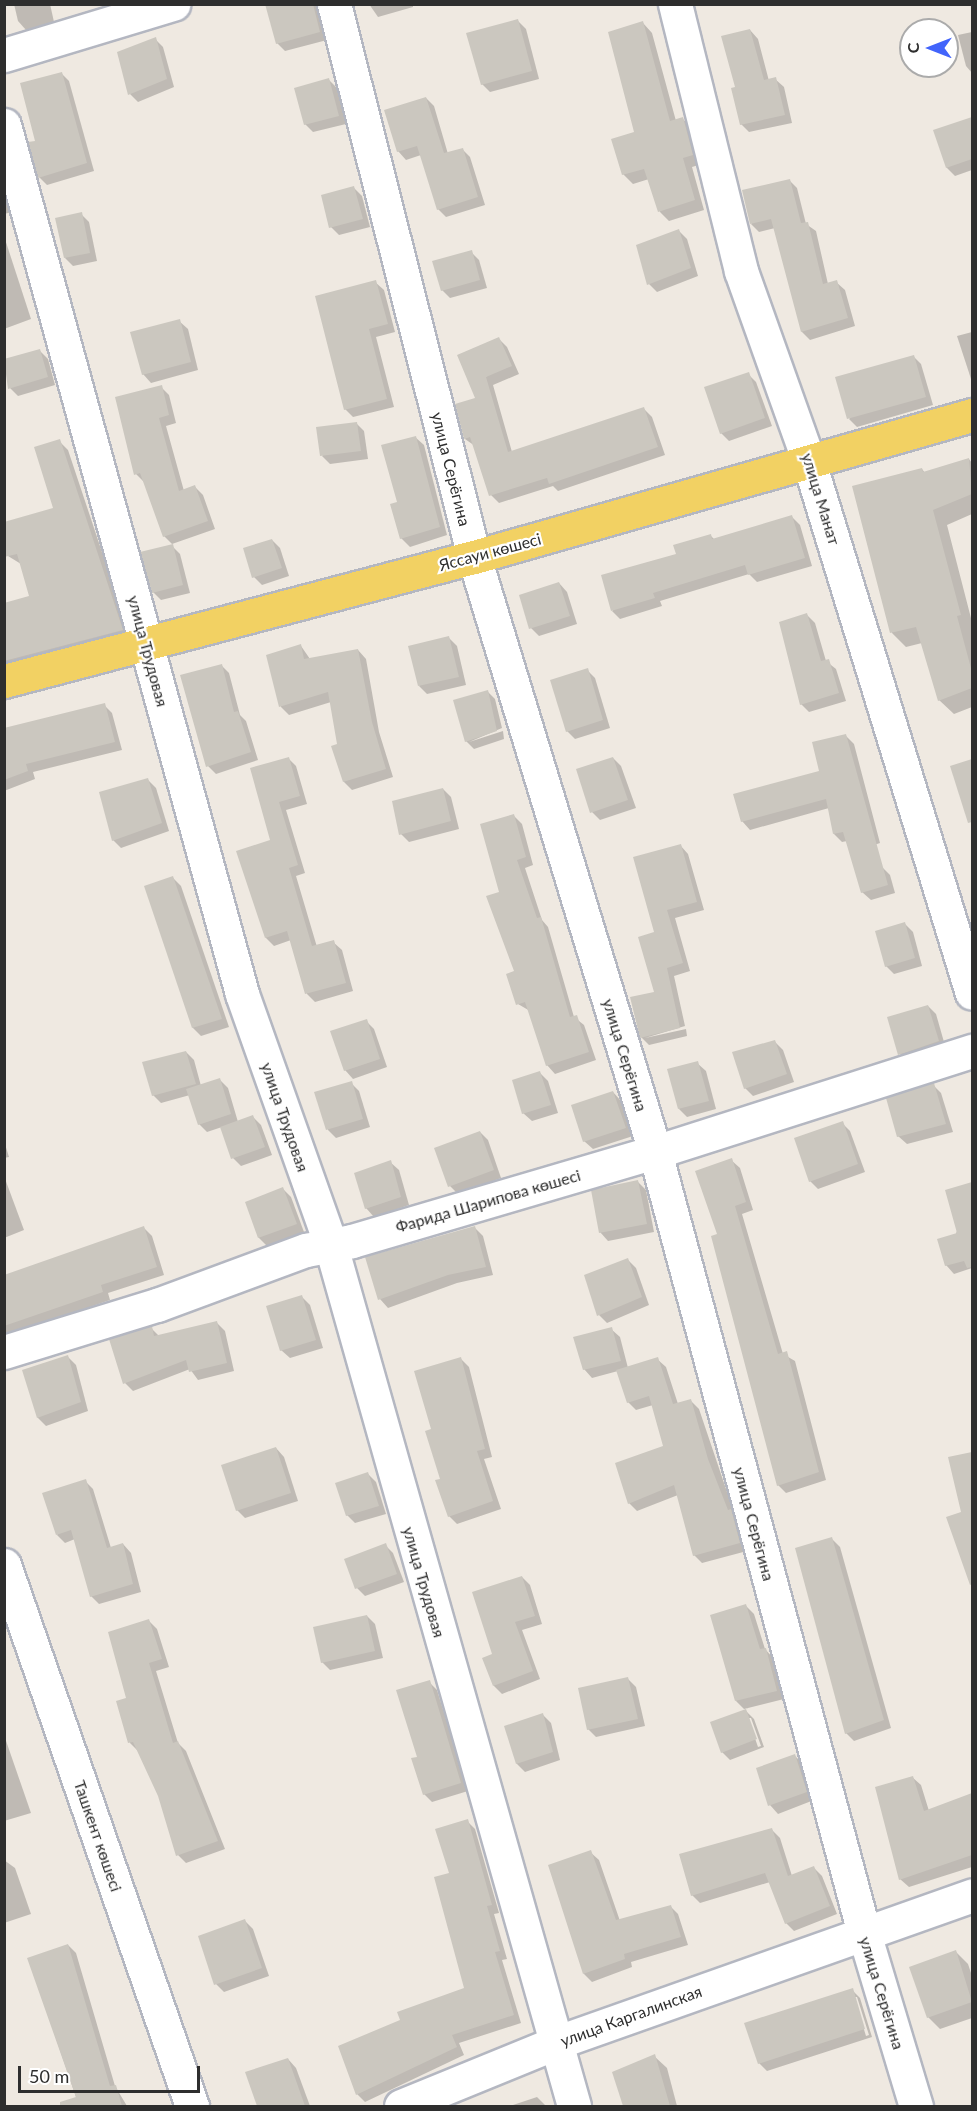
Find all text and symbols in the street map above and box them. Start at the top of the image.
north arrow [899,18,959,78]
text: С [903,43,922,53]
street label: улица Серёгина [428,410,474,528]
street label: улица Манат [798,451,844,547]
street label: Яссауи көшесі [437,529,543,575]
street label: улица Трудовая [124,593,172,709]
street label: улица Серёгина [599,996,651,1114]
street label: улица Трудовая [257,1060,313,1174]
street label: Фарида Шарипова көшесі [393,1165,583,1237]
street label: улица Серёгина [730,1465,778,1583]
street label: улица Трудовая [399,1524,449,1640]
street label: Ташкент көшесі [70,1778,126,1894]
street label: улица Серёгина [856,1934,908,2052]
street label: улица Каргалинская [558,1981,704,2051]
scale bar [21,2054,202,2092]
text: 50 m [29,2065,69,2087]

